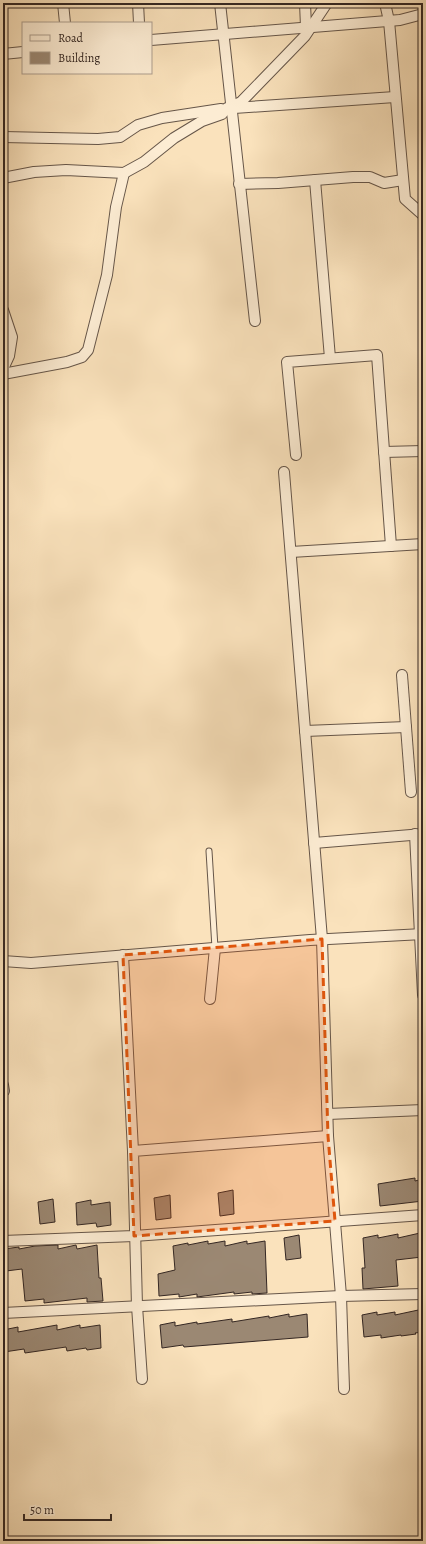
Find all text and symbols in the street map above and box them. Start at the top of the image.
legend [22,22,152,74]
text: Road [58,30,84,46]
text: Building [58,50,100,66]
scale bar [24,1496,111,1522]
text: 50 m [30,1502,54,1518]

